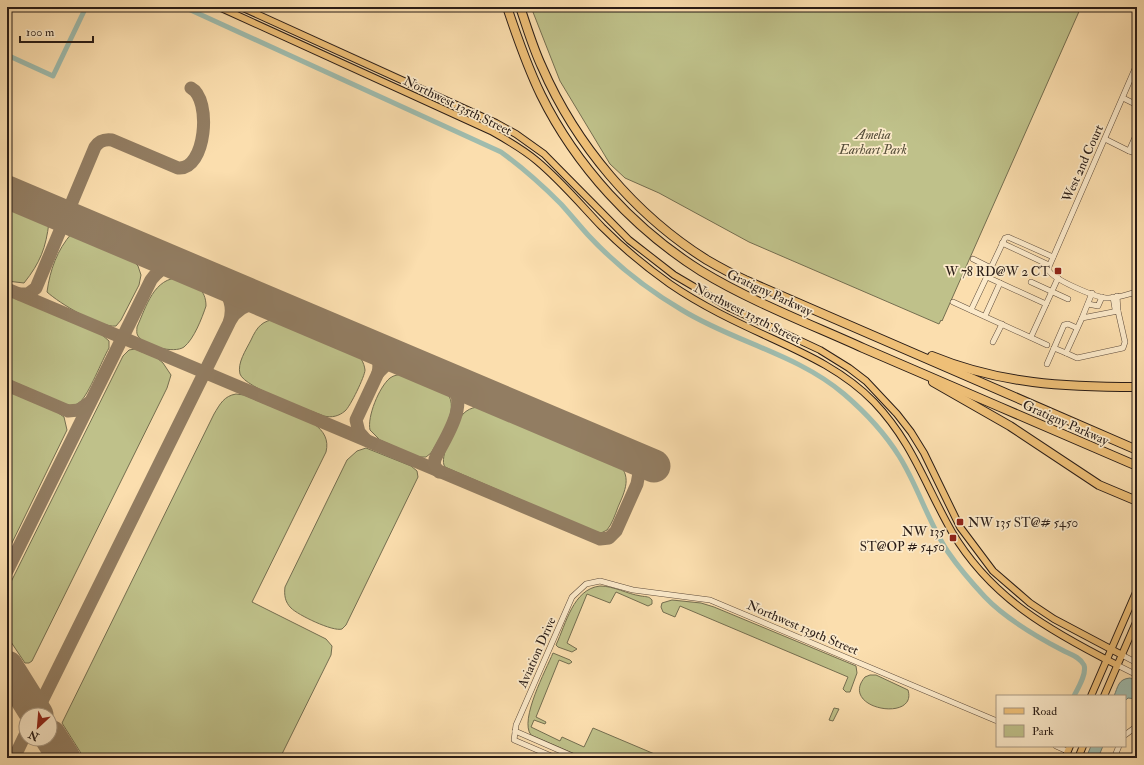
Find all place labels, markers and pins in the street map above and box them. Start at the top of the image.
place label: W 78 RD@W 2 CT [944,264,1050,280]
marker: W 78 RD@W 2 CT [1053,266,1063,276]
place label: NW 135 ST@# 5450 [968,515,1078,531]
marker: NW 135 ST@# 5450 [955,517,965,527]
place label: NW 135 ST@OP # 5450 [860,524,945,555]
marker: NW 135 ST@OP # 5450 [948,533,958,543]

